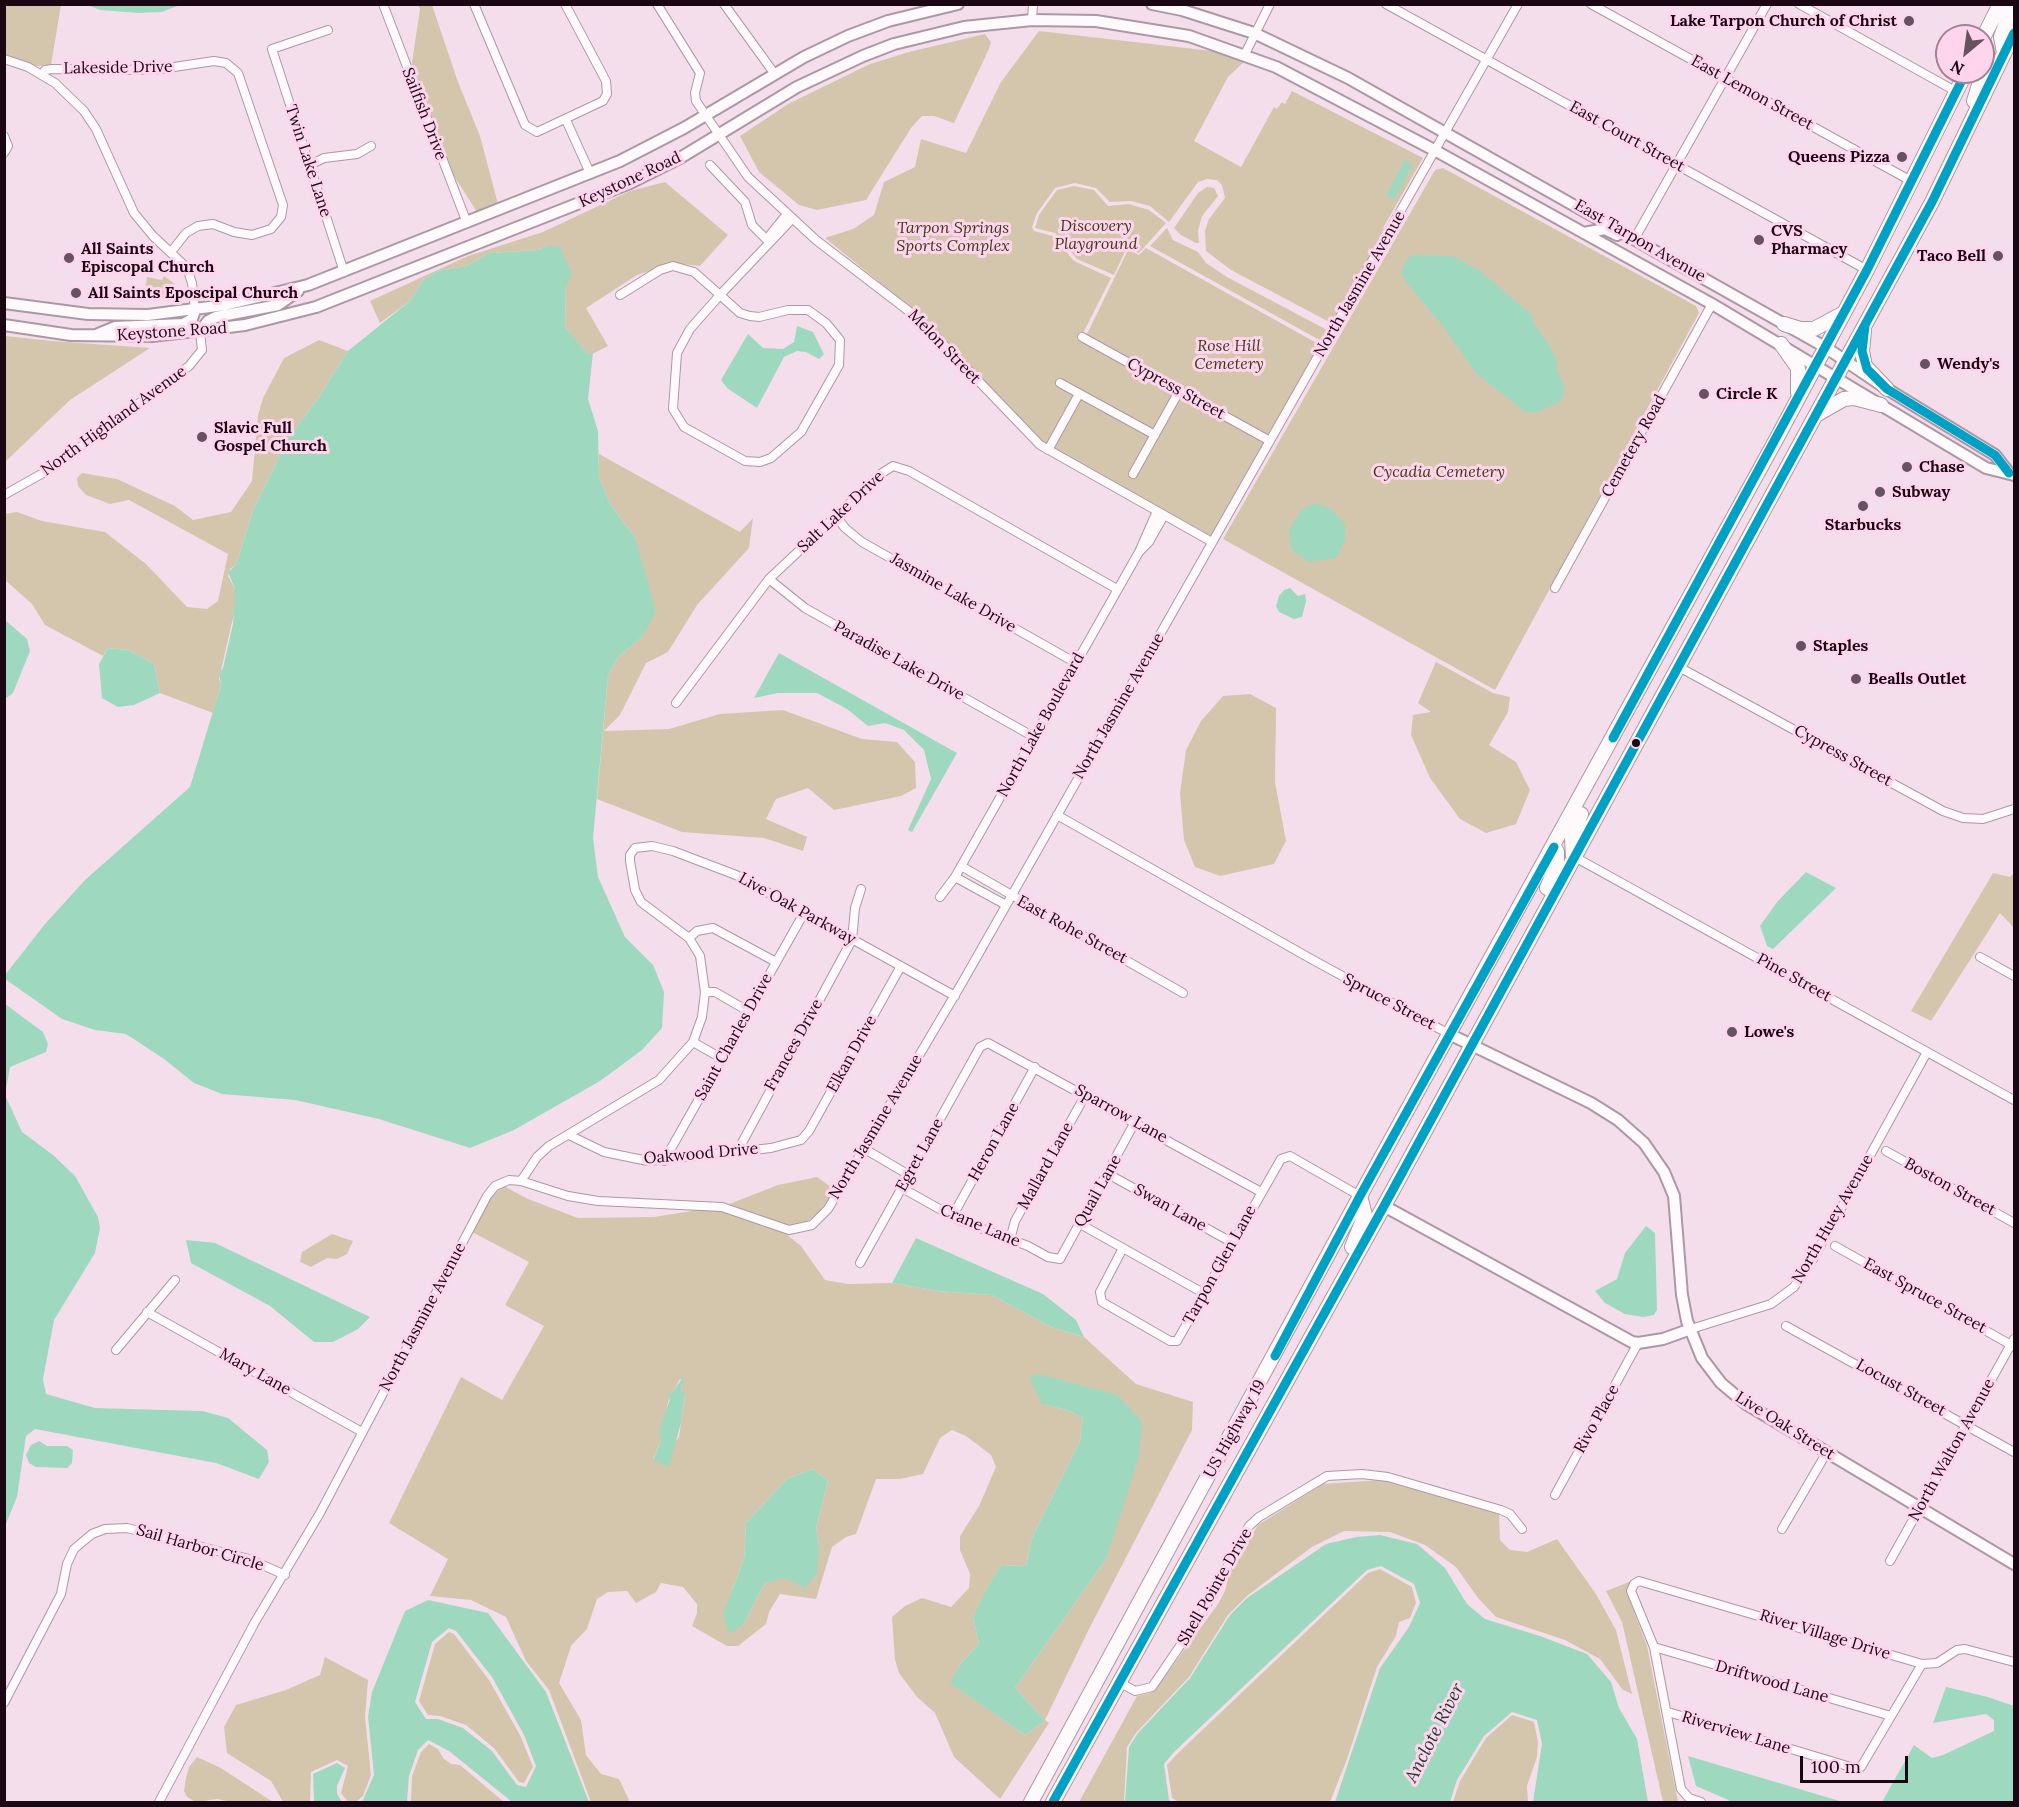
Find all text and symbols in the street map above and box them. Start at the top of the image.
place label: Lake Tarpon Church of Christ [1670,11,1897,31]
marker: Lake Tarpon Church of Christ [1902,14,1916,28]
north arrow [1935,24,1995,84]
street label: East Lemon Street [1687,51,1817,135]
text: N [1947,56,1968,80]
street label: Lakeside Drive [63,57,173,79]
street label: Sailfish Drive [398,65,450,163]
street label: East Court Street [1566,97,1688,177]
street label: Twin Lake Lane [281,102,335,220]
place label: Queens Pizza [1788,147,1890,167]
street label: Keystone Road [576,148,684,212]
marker: Queens Pizza [1895,150,1909,164]
street label: East Tarpon Avenue [1571,196,1709,286]
street label: North Jasmine Avenue [1310,208,1410,360]
park label: Discovery Playground [1054,216,1138,254]
park label: Tarpon Springs Sports Complex [896,218,1010,256]
place label: CVS Pharmacy [1771,221,1847,259]
marker: CVS Pharmacy [1752,233,1766,247]
place label: All Saints Episcopal Church [81,239,214,277]
place label: Taco Bell [1917,246,1986,266]
marker: Taco Bell [1991,249,2005,263]
marker: All Saints Episcopal Church [62,251,76,265]
place label: All Saints Eposcipal Church [88,283,298,303]
marker: All Saints Eposcipal Church [69,286,83,300]
street label: Melon Street [904,306,984,388]
street label: Keystone Road [116,319,228,345]
park label: Rose Hill Cemetery [1194,336,1264,374]
street label: Cypress Street [1124,354,1228,424]
place label: Wendy's [1937,354,2000,374]
marker: Wendy's [1918,357,1932,371]
street label: North Highland Avenue [38,362,190,480]
place label: Circle K [1716,384,1777,404]
marker: Circle K [1697,387,1711,401]
street label: Cemetery Road [1598,391,1670,501]
place label: Slavic Full Gospel Church [214,418,327,456]
marker: Slavic Full Gospel Church [195,430,209,444]
place label: Chase [1919,457,1965,477]
marker: Chase [1900,460,1914,474]
park label: Cycadia Cemetery [1373,462,1505,482]
street label: Salt Lake Drive [794,467,888,557]
place label: Subway [1892,482,1950,502]
marker: Subway [1873,485,1887,499]
marker: Starbucks [1856,499,1870,513]
place label: Starbucks [1825,515,1901,535]
street label: Jasmine Lake Drive [887,549,1019,637]
street label: Paradise Lake Drive [830,617,968,705]
street label: North Jasmine Avenue [1069,630,1169,782]
place label: Staples [1813,636,1868,656]
marker: Staples [1794,639,1808,653]
street label: North Lake Boulevard [993,650,1089,800]
place label: Bealls Outlet [1868,669,1966,689]
marker: Bealls Outlet [1849,672,1863,686]
street label: Cypress Street [1791,721,1895,791]
unlabelled marker [1630,737,1642,749]
street label: Live Oak Parkway [735,869,859,949]
street label: East Rohe Street [1013,892,1131,968]
street label: Pine Street [1753,950,1835,1006]
street label: Saint Charles Drive [691,970,777,1104]
street label: Spruce Street [1340,970,1438,1034]
street label: Frances Drive [761,996,827,1094]
street label: Elkan Drive [823,1012,881,1096]
place label: Lowe's [1744,1022,1794,1042]
marker: Lowe's [1725,1025,1739,1039]
street label: North Jasmine Avenue [825,1051,927,1203]
street label: Sparrow Lane [1071,1081,1171,1147]
street label: Heron Lane [964,1099,1024,1185]
street label: Egret Lane [892,1115,948,1195]
street label: Mallard Lane [1014,1119,1078,1213]
street label: Oakwood Drive [643,1139,759,1169]
street label: Quail Lane [1070,1151,1126,1231]
street label: North Huey Avenue [1788,1151,1878,1287]
street label: Boston Street [1901,1154,1999,1220]
street label: Swan Lane [1130,1180,1210,1236]
street label: Crane Lane [937,1201,1023,1251]
street label: Tarpon Glen Lane [1179,1202,1261,1328]
street label: North Jasmine Avenue [376,1239,470,1395]
street label: East Spruce Street [1860,1254,1990,1338]
street label: Mary Lane [216,1344,294,1400]
street label: Locust Street [1853,1355,1949,1421]
street label: North Walton Avenue [1905,1375,1999,1525]
street label: US Highway 19 [1200,1377,1270,1481]
street label: Rivo Place [1570,1381,1624,1457]
street label: Live Oak Street [1732,1388,1838,1464]
street label: Sail Harbor Circle [134,1521,266,1575]
street label: Shell Pointe Drive [1174,1525,1256,1649]
street label: River Village Drive [1757,1606,1893,1664]
street label: Driftwood Lane [1713,1657,1831,1707]
water label: Anclote River [1401,1680,1469,1786]
street label: Riverview Lane [1679,1707,1793,1759]
scale bar [1803,1744,1911,1782]
text: 100 m [1811,1755,1861,1778]

